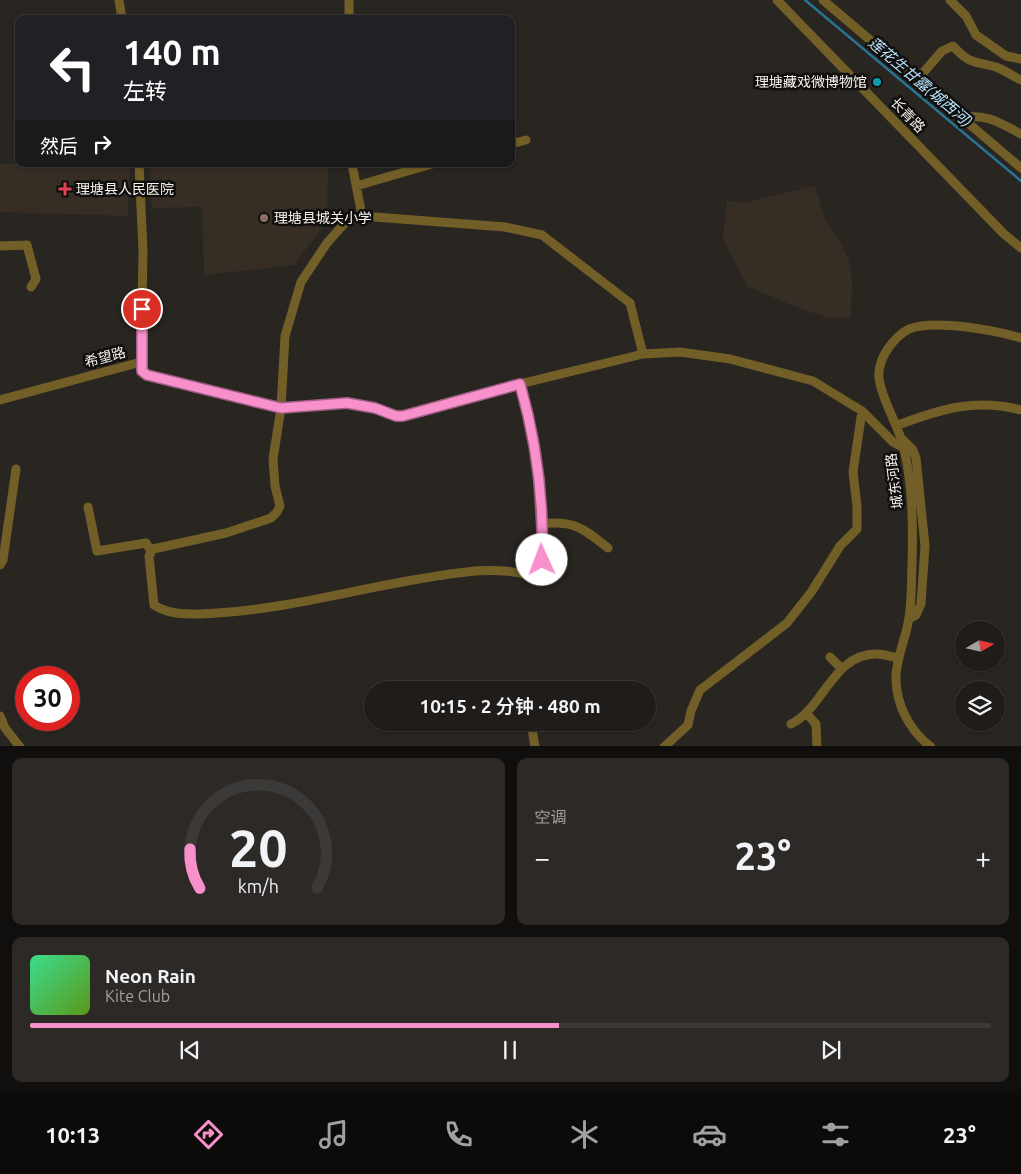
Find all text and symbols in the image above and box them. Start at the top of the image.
text: 140 m [123,32,221,72]
water label: 莲花生甘露(城西河) [865,33,976,130]
icon: left [40,35,105,100]
place label: 理塘藏戏微博物馆 [755,74,867,90]
marker: 理塘藏戏微博物馆 [871,76,883,88]
text: 左转 [123,78,167,103]
street label: 长青路 [888,94,928,136]
icon: right [88,130,116,158]
text: 然后 [40,135,78,157]
place label: 理塘县人民医院 [76,181,174,197]
marker: 理塘县人民医院 [58,182,72,196]
place label: 理塘县城关小学 [274,210,372,226]
marker: 理塘县城关小学 [258,212,270,224]
pin [121,288,163,330]
icon: arrive [128,295,156,323]
street label: 希望路 [83,344,127,370]
street label: 城东河路 [883,452,905,510]
position arrow [515,533,567,585]
north arrow [955,621,1005,671]
map controls [955,621,1005,731]
speed limit sign: 30 [15,666,80,731]
button: layers [955,681,1005,731]
text: 10:15 · 2 分钟 · 480 m [419,695,601,717]
text: 空调 [535,808,567,826]
text: 20 [229,819,288,877]
text: 23° [735,835,791,877]
text: − [535,842,550,873]
text: + [975,842,991,873]
text: km/h [238,876,279,896]
text: Neon Rain [105,965,196,987]
text: Kite Club [105,987,170,1005]
icon: previous [176,1036,204,1064]
icon: pause [496,1036,524,1064]
icon: next [817,1036,845,1064]
icon: directions [191,1117,226,1152]
icon: music [316,1117,351,1152]
icon: phone [441,1117,476,1152]
icon: climate [567,1117,602,1152]
icon: car [692,1117,727,1152]
icon: filters [818,1117,853,1152]
text: 10:13 [45,1122,100,1147]
text: 23° [943,1122,976,1147]

